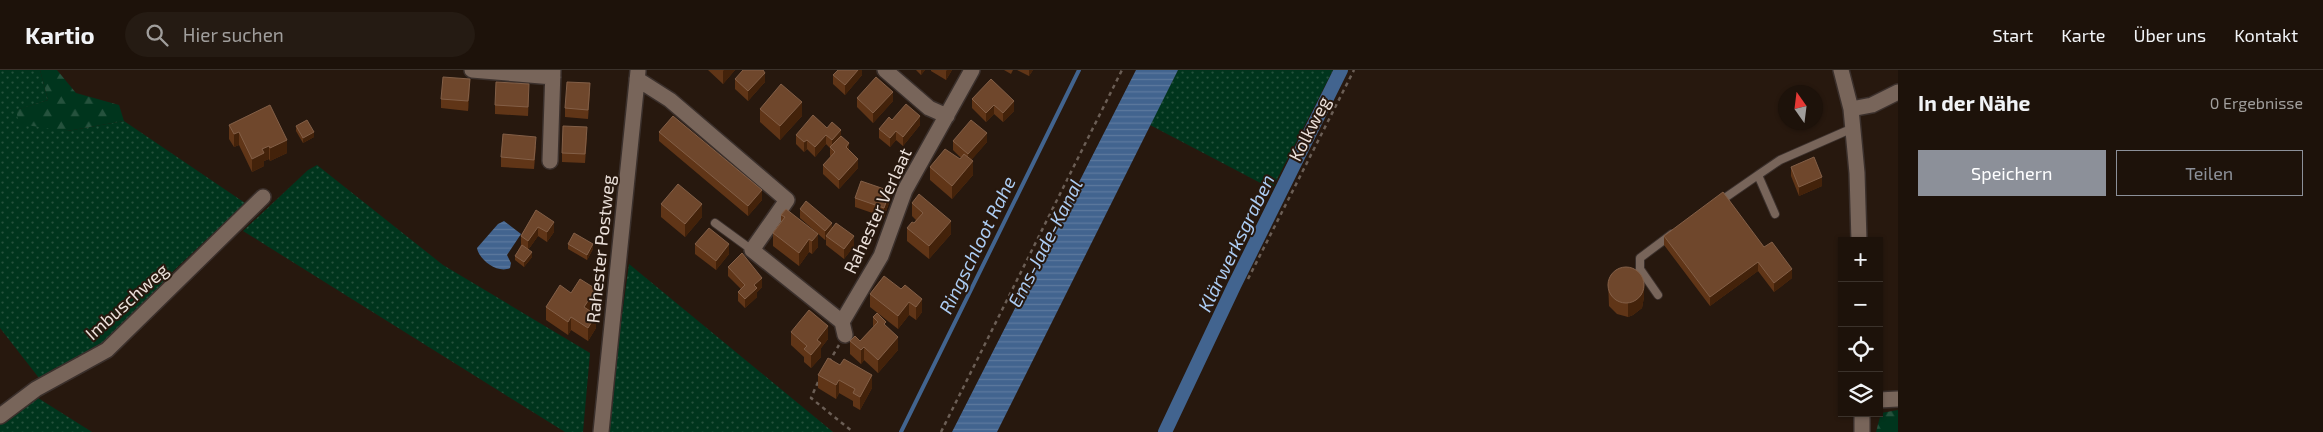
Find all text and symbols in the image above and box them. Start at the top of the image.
search box [125,12,475,57]
text: Kartio [25,20,95,49]
icon: search [143,21,171,49]
text: Hier suchen [183,23,284,46]
text: Start [1992,24,2033,46]
text: Karte [2061,24,2106,46]
text: Über uns [2134,24,2206,46]
text: Kontakt [2234,24,2298,46]
north arrow [1778,85,1823,130]
text: In der Nähe [1918,90,2030,115]
street label: Kolkweg [1284,93,1335,165]
text: 0 Ergebnisse [2210,93,2303,112]
street label: Rahester Verlaat [838,144,916,277]
button: Speichern [1918,150,2106,196]
button: Teilen [2116,150,2303,196]
water label: Klärwerksgraben [1192,170,1279,315]
water label: Ringschloot Rahe [933,172,1020,317]
street label: Rahester Postweg [581,174,619,324]
water label: Ems-Jade-Kanal [1002,175,1087,311]
map controls [1838,237,1883,417]
button: + [1838,237,1883,282]
street label: Imbuschweg [80,258,172,344]
button: − [1838,282,1883,327]
button: locate [1838,327,1883,372]
button: layers [1838,372,1883,417]

